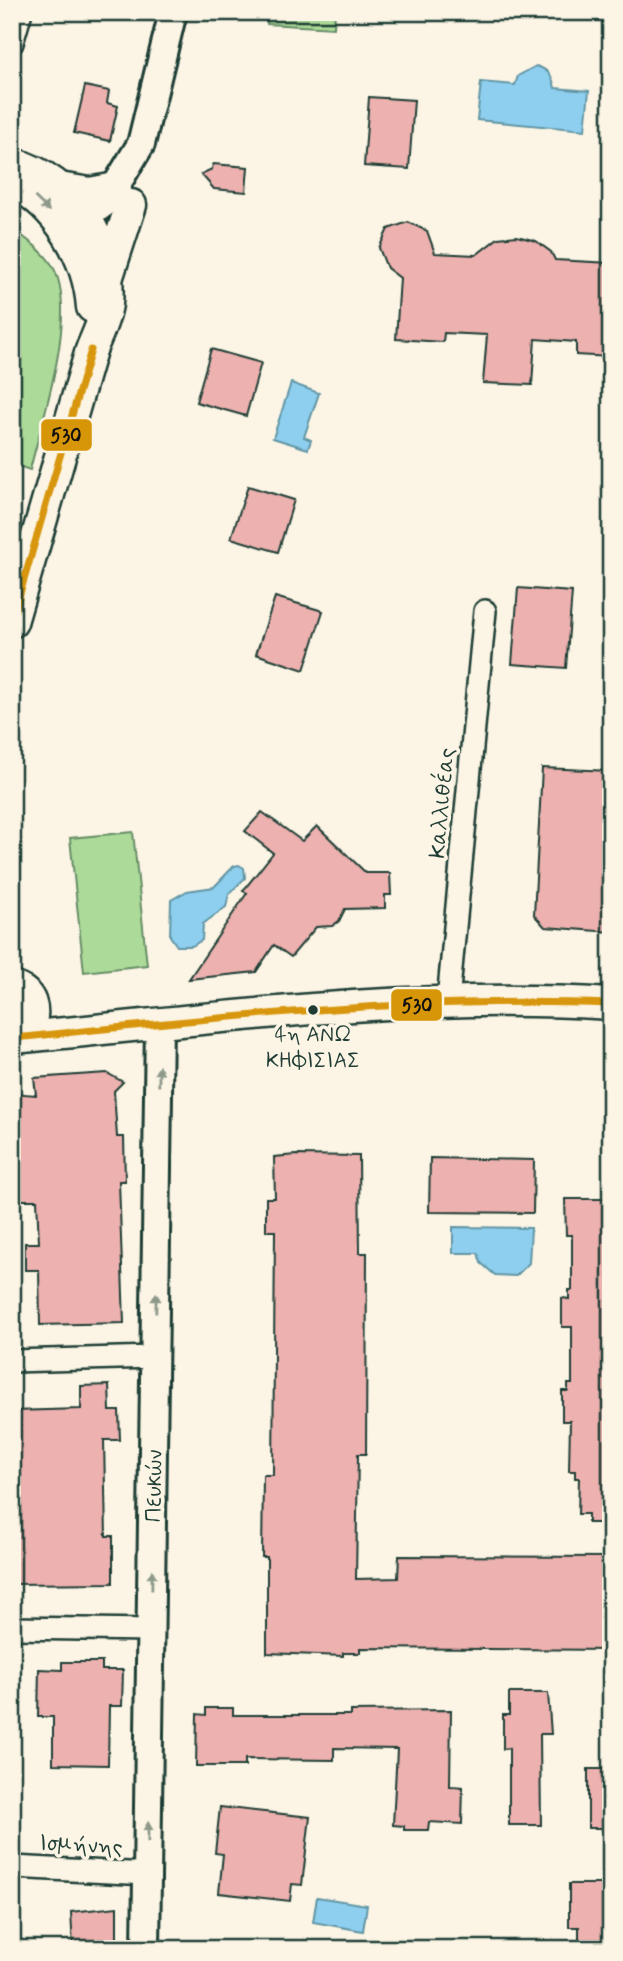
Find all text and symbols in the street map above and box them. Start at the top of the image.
one-way arrow [33,195,50,211]
line badge: 530 [40,418,93,452]
text: 530 [51,424,81,449]
street label: Καλλιθέας [421,746,463,860]
line badge: 530 [390,988,443,1022]
text: 530 [402,994,432,1019]
marker: 4η ΑΝΩ ΚΗΦΙΣΙΑΣ [306,1003,320,1017]
place label: 4η ΑΝΩ ΚΗΦΙΣΙΑΣ [266,1021,360,1075]
one-way arrow [153,1064,165,1086]
one-way arrow [150,1292,161,1314]
street label: Πευκών [139,1449,171,1523]
one-way arrow [146,1568,157,1590]
one-way arrow [142,1820,154,1842]
street label: Ισμήνης [38,1829,123,1863]

